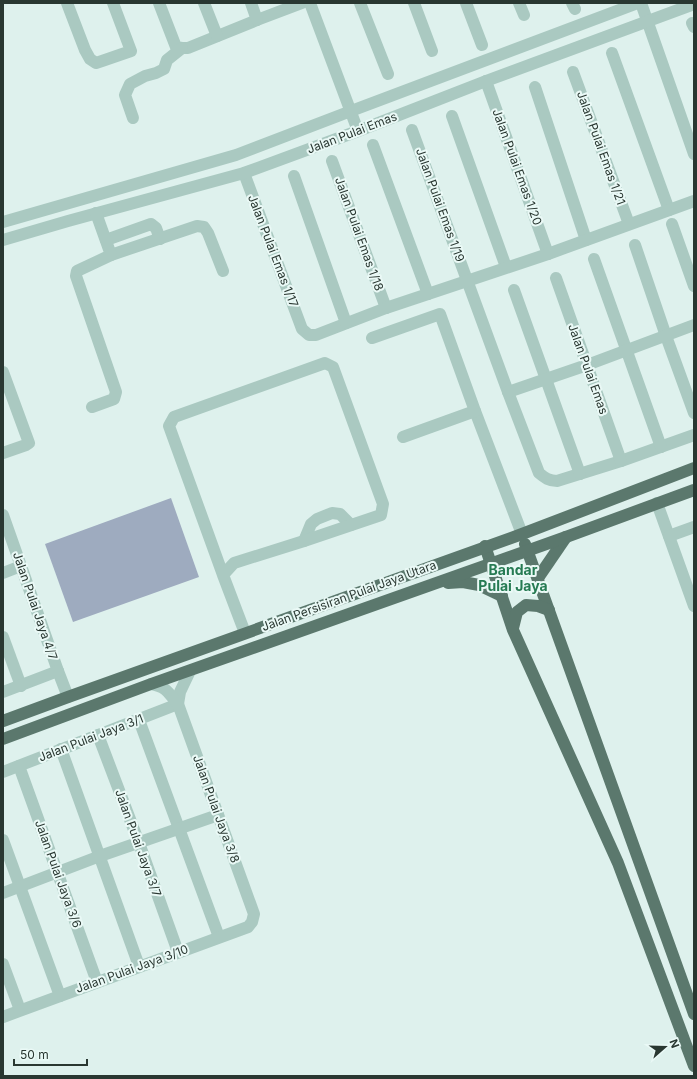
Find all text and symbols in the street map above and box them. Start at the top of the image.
street label: Jalan Pulai Emas 1/21 [574,89,629,207]
street label: Jalan Pulai Emas 1/20 [489,107,545,227]
street label: Jalan Pulai Emas [305,108,399,157]
street label: Jalan Pulai Emas 1/19 [413,146,468,264]
street label: Jalan Pulai Emas 1/18 [332,175,387,293]
street label: Jalan Pulai Emas 1/17 [245,192,302,309]
street label: Jalan Pulai Emas [565,322,612,416]
street label: Jalan Pulai Jaya 4/7 [10,550,61,662]
street label: Jalan Persisiran Pulai Jaya Utara [259,557,438,634]
district label: Bandar Pulai Jaya [478,561,548,594]
street label: Jalan Pulai Jaya 3/1 [36,711,145,764]
street label: Jalan Pulai Jaya 3/8 [190,753,243,865]
street label: Jalan Pulai Jaya 3/7 [112,787,165,899]
street label: Jalan Pulai Jaya 3/6 [32,818,85,930]
street label: Jalan Pulai Jaya 3/10 [73,941,190,996]
north arrow [645,1027,685,1067]
text: N [666,1037,682,1050]
scale bar [14,1041,87,1067]
text: 50 m [20,1047,49,1062]

